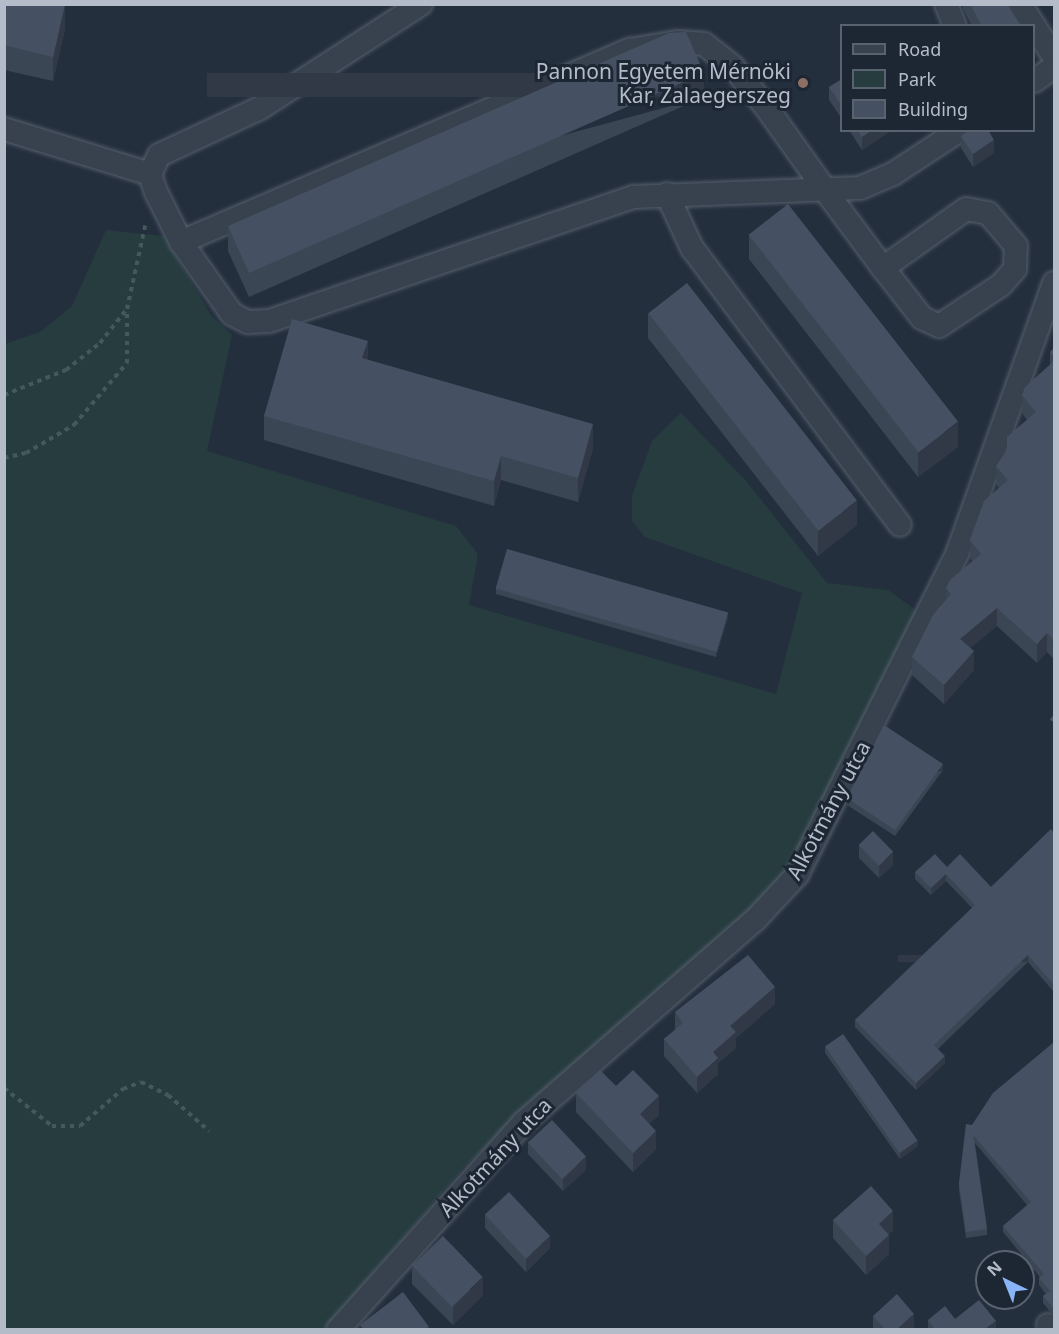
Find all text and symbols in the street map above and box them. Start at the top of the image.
legend [840,24,1035,132]
text: Road [898,37,941,61]
place label: Pannon Egyetem Mérnöki Kar, Zalaegerszeg [536,58,791,108]
text: Park [898,67,936,91]
marker: Pannon Egyetem Mérnöki Kar, Zalaegerszeg [796,76,810,90]
text: Building [898,97,968,121]
street label: Alkotmány utca [781,736,875,884]
street label: Alkotmány utca [434,1092,556,1222]
north arrow [975,1250,1035,1310]
text: N [982,1256,1006,1281]

